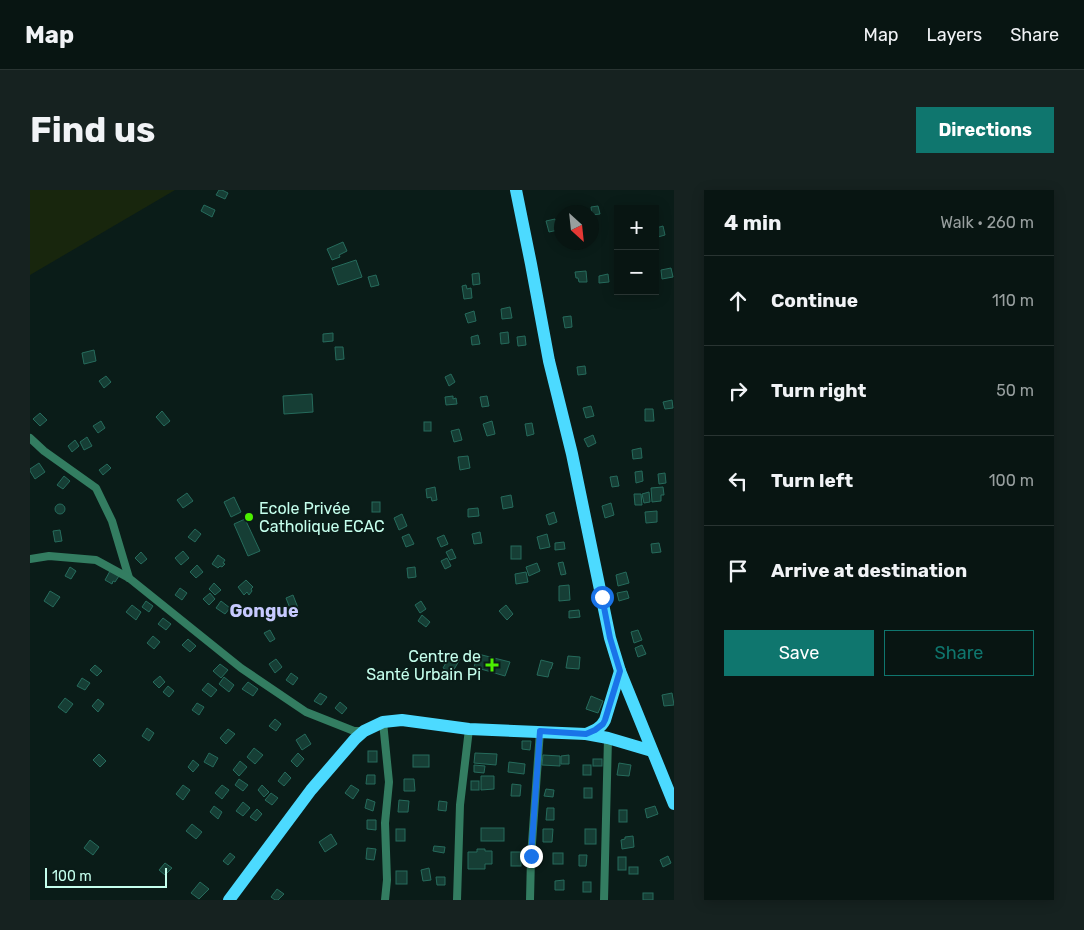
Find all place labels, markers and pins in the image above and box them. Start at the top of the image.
place label: Ecole Privée Catholique ECAC [259,499,385,536]
marker: Ecole Privée Catholique ECAC [243,511,255,523]
place label: Centre de Santé Urbain Pi [366,647,481,684]
marker: Centre de Santé Urbain Pi [485,658,499,672]

